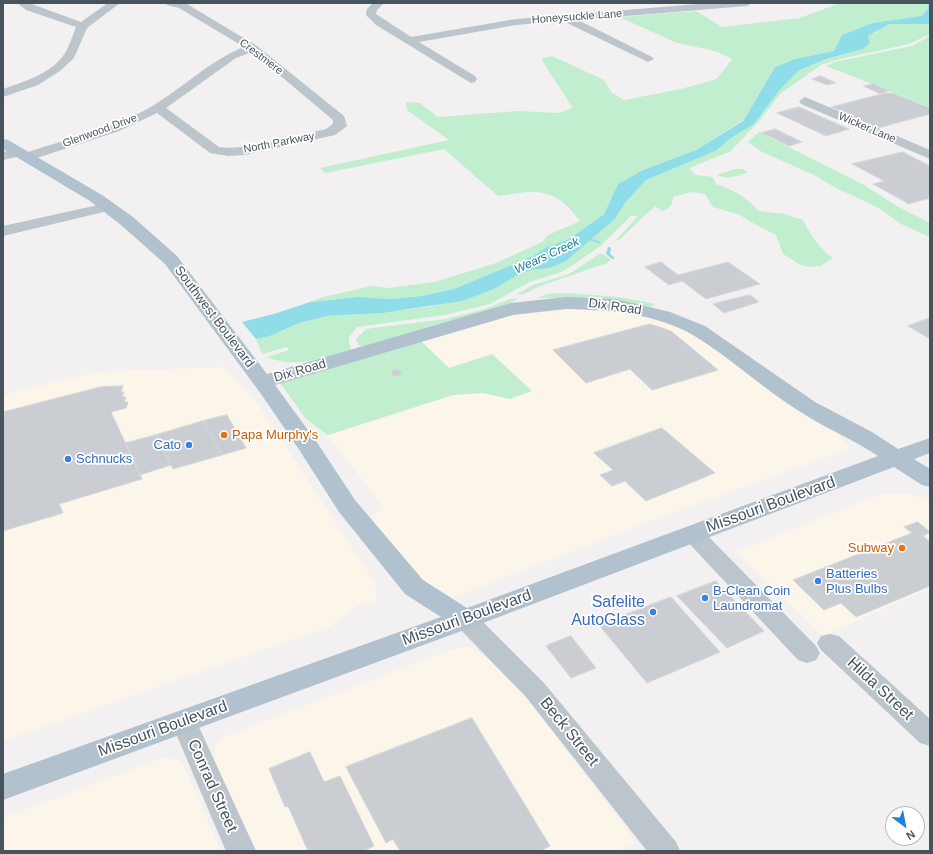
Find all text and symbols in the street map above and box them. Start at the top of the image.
street label: Honeysuckle Lane [531,7,623,27]
street label: Crestmere [237,36,285,78]
street label: Wicker Lane [836,110,898,146]
street label: Glenwood Drive [61,111,139,151]
street label: North Parkway [242,130,316,156]
water label: Wears Creek [512,235,582,277]
street label: Southwest Boulevard [171,263,257,371]
street label: Dix Road [587,296,643,318]
street label: Dix Road [272,356,328,386]
place label: Papa Murphy's [232,427,318,443]
marker: Papa Murphy's [219,430,229,440]
place label: Cato [154,437,181,453]
marker: Cato [184,440,194,450]
place label: Schnucks [76,451,132,467]
marker: Schnucks [63,454,73,464]
street label: Missouri Boulevard [704,473,838,537]
place label: Subway [848,540,894,556]
marker: Subway [897,543,907,553]
place label: Batteries Plus Bulbs [826,566,887,597]
marker: Batteries Plus Bulbs [813,576,823,586]
place label: B-Clean Coin Laundromat [713,583,790,614]
street label: Missouri Boulevard [400,586,534,650]
place label: Safelite AutoGlass [571,593,645,631]
marker: B-Clean Coin Laundromat [700,593,710,603]
marker: Safelite AutoGlass [648,607,658,617]
street label: Hilda Street [843,653,917,725]
street label: Beck Street [536,694,602,770]
street label: Missouri Boulevard [96,697,230,761]
street label: Conrad Street [183,737,241,835]
north arrow [885,806,925,846]
text: N [904,828,917,843]

